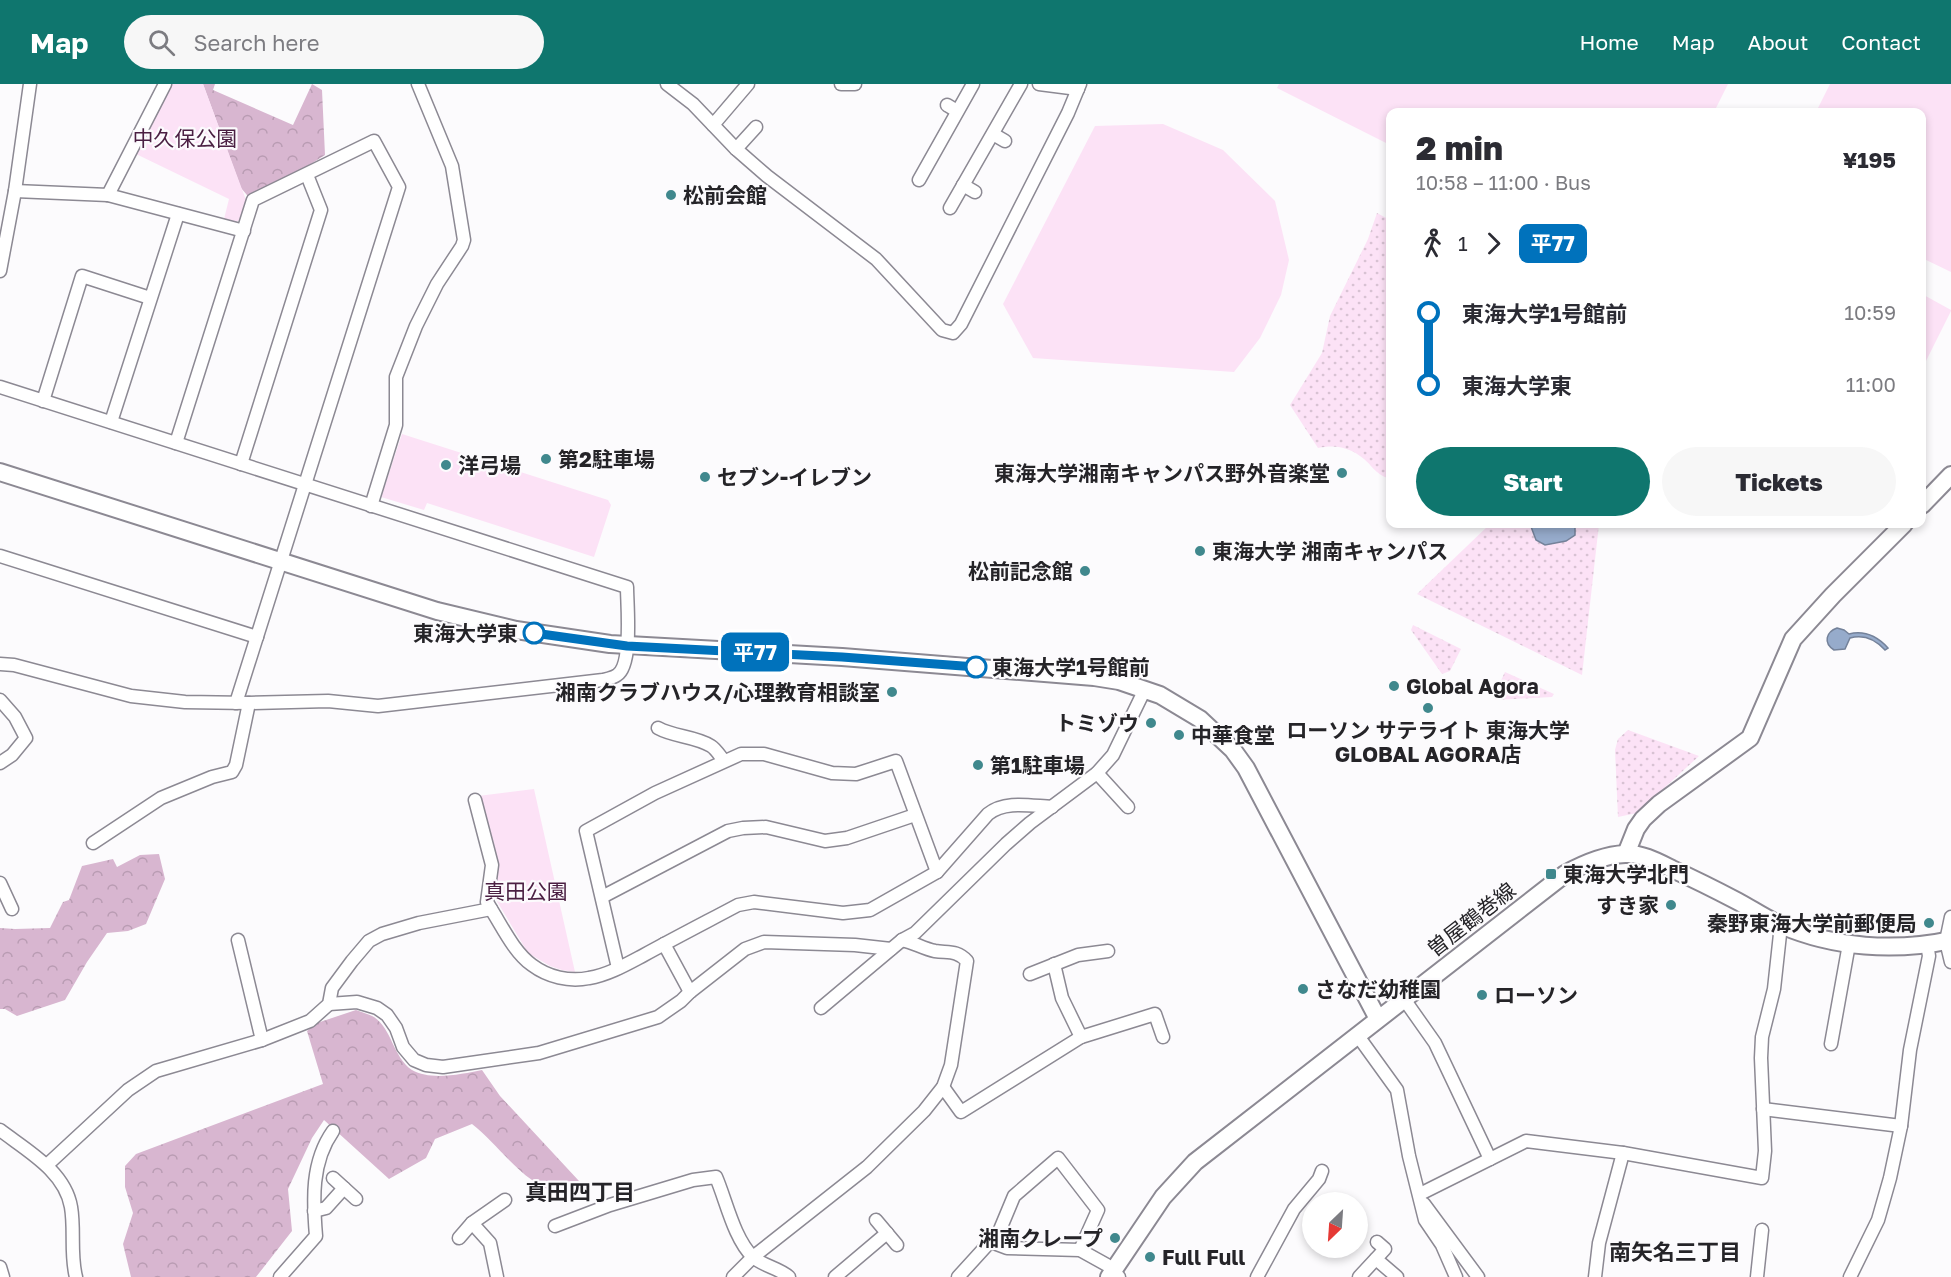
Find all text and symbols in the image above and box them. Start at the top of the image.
search box [124,15,544,69]
text: Map [30,26,88,59]
icon: search [145,26,178,59]
text: Search here [193,29,319,56]
text: Home [1579,29,1639,55]
text: Map [1672,29,1715,55]
text: About [1748,29,1808,55]
text: Contact [1841,29,1921,55]
park label: 中久保公園 [133,125,238,151]
text: 2 min [1416,128,1503,167]
text: ¥195 [1843,146,1896,173]
text: 10:58 – 11:00 · Bus [1416,170,1591,194]
place label: 松前会館 [683,182,767,208]
marker: 松前会館 [664,188,678,202]
icon: walk [1416,227,1449,260]
icon: forward [1477,227,1510,260]
text: 平77 [1531,230,1575,256]
text: 1 [1458,231,1468,255]
text: 東海大学1号館前 [1462,300,1627,327]
text: 10:59 [1844,300,1896,324]
text: 東海大学東 [1462,372,1572,399]
text: 11:00 [1846,372,1896,396]
place label: 第2駐車場 [558,446,655,472]
button: Start [1416,447,1650,516]
button: Tickets [1662,447,1896,516]
place label: 洋弓場 [458,452,521,478]
marker: 第2駐車場 [539,452,553,466]
marker: 洋弓場 [439,458,453,472]
place label: 東海大学湘南キャンパス野外音楽堂 [994,460,1330,486]
place label: セブン-イレブン [717,464,872,490]
marker: 東海大学湘南キャンパス野外音楽堂 [1335,466,1349,480]
marker: セブン-イレブン [698,470,712,484]
place label: 東海大学 湘南キャンパス [1212,538,1448,564]
marker: 東海大学 湘南キャンパス [1193,544,1207,558]
place label: 松前記念館 [968,558,1073,584]
marker: 松前記念館 [1078,564,1092,578]
place label: 東海大学東 [413,620,518,646]
marker: 東海大学東 [523,622,545,644]
line badge: 平77 [720,632,789,672]
text: 平77 [733,639,777,665]
place label: 東海大学1号館前 [992,654,1150,680]
marker: 東海大学1号館前 [965,656,987,678]
place label: Global Agora [1406,673,1539,699]
place label: 湘南クラブハウス/心理教育相談室 [555,679,880,705]
marker: Global Agora [1387,679,1401,693]
marker: 湘南クラブハウス/心理教育相談室 [885,685,899,699]
marker: ローソン サテライト 東海大学 GLOBAL AGORA店 [1421,701,1435,715]
place label: トミゾウ [1055,710,1139,736]
marker: トミゾウ [1144,716,1158,730]
place label: ローソン サテライト 東海大学 GLOBAL AGORA店 [1286,717,1570,767]
place label: 中華食堂 [1191,722,1275,748]
marker: 中華食堂 [1172,728,1186,742]
place label: 第1駐車場 [990,752,1085,778]
marker: 第1駐車場 [971,758,985,772]
place label: 東海大学北門 [1563,861,1689,887]
marker: 東海大学北門 [1544,867,1558,881]
street label: 曽屋鶴巻線 [1422,876,1520,962]
park label: 真田公園 [484,878,568,904]
place label: すき家 [1596,892,1659,918]
marker: すき家 [1664,898,1678,912]
place label: 秦野東海大学前郵便局 [1707,910,1917,936]
marker: 秦野東海大学前郵便局 [1922,916,1936,930]
place label: さなだ幼稚園 [1315,976,1441,1002]
marker: さなだ幼稚園 [1296,982,1310,996]
place label: ローソン [1494,982,1578,1008]
marker: ローソン [1475,988,1489,1002]
district label: 真田四丁目 [525,1178,635,1205]
north arrow [1302,1192,1368,1258]
map controls [1302,1192,1368,1258]
place label: 湘南クレープ [978,1225,1103,1251]
marker: 湘南クレープ [1108,1231,1122,1245]
district label: 南矢名三丁目 [1609,1238,1741,1265]
place label: Full Full [1162,1244,1245,1270]
marker: Full Full [1143,1250,1157,1264]

